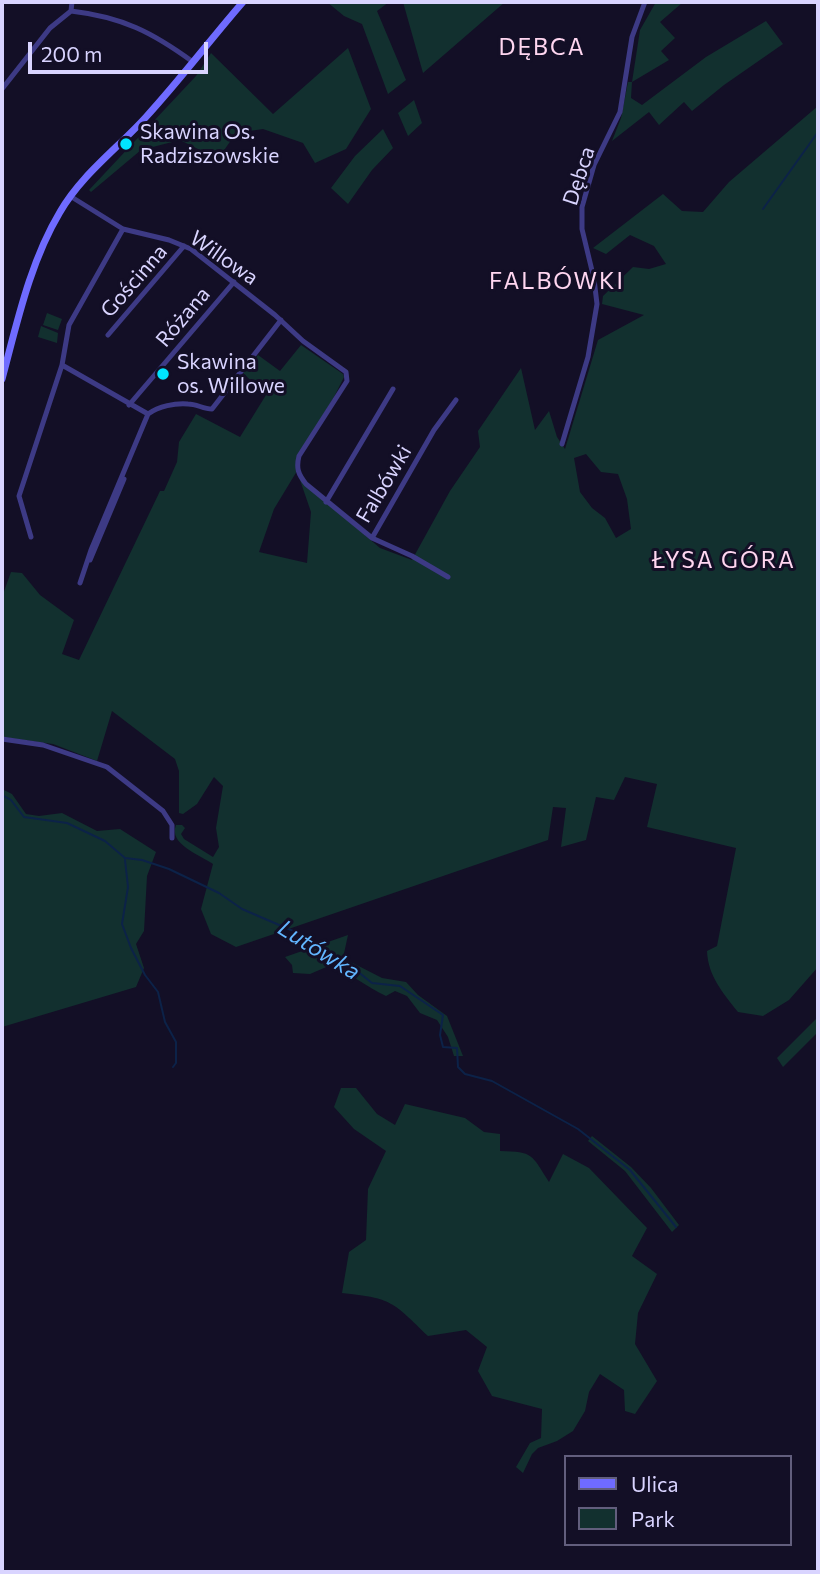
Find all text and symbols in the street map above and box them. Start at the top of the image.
scale bar [32,28,212,72]
district label: DĘBCA [499,33,585,61]
text: 200 m [41,41,102,66]
place label: Skawina Os. Radziszowskie [140,119,279,169]
marker: Skawina Os. Radziszowskie [118,136,134,152]
street label: Dębca [558,143,600,209]
street label: Willowa [185,226,263,290]
street label: Gościnna [96,239,172,323]
district label: FALBÓWKI [490,267,624,295]
street label: Różana [151,282,215,352]
place label: Skawina os. Willowe [177,349,285,399]
marker: Skawina os. Willowe [155,366,171,382]
street label: Falbówki [351,441,417,527]
district label: ŁYSA GÓRA [653,546,795,574]
water label: Lutówka [273,914,365,986]
legend [564,1455,792,1546]
text: Ulica [631,1471,678,1496]
text: Park [631,1506,675,1531]

